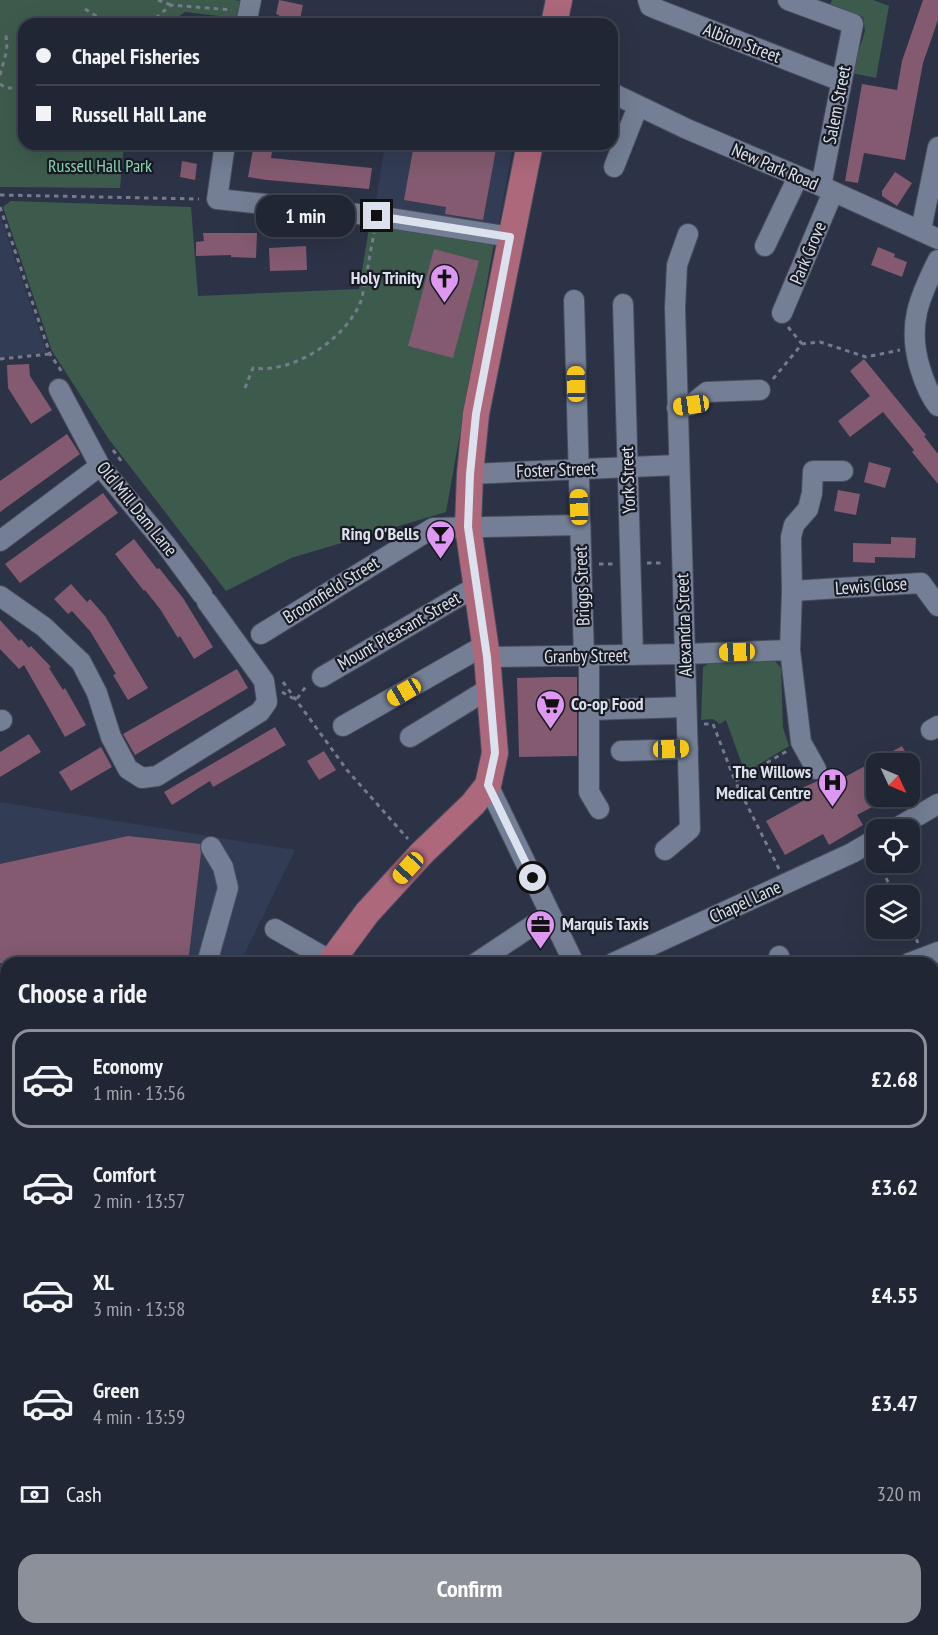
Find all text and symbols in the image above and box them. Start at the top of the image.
street label: Albion Street [700,17,784,68]
text: Chapel Fisheries [72,42,200,70]
street label: Salem Street [818,64,855,146]
text: Russell Hall Lane [72,100,207,128]
street label: New Park Road [728,138,822,195]
park label: Russell Hall Park [48,154,152,177]
callout: 1 min [257,195,356,237]
route end [363,202,390,229]
text: 1 min [285,203,326,229]
street label: Park Grove [784,218,831,288]
church icon: Holy Trinity [428,262,460,304]
place label: Holy Trinity [351,266,424,289]
car [567,366,585,402]
car [672,394,710,416]
street label: York Street [615,446,640,514]
street label: Old Mill Dam Lane [92,457,183,561]
street label: Foster Street [516,457,596,482]
car [569,489,589,525]
bar icon: Ring O'Bells [424,518,456,560]
place label: Ring O'Bells [342,522,419,545]
street label: Briggs Street [569,546,594,626]
street label: Broomfield Street [278,551,383,628]
street label: Lewis Close [834,572,908,599]
street label: Alexandra Street [670,573,697,677]
street label: Mount Pleasant Street [333,586,464,675]
car [719,642,755,662]
street label: Granby Street [544,643,628,668]
car [384,675,424,709]
supermarket icon: Co-op Food [534,688,566,730]
place label: Co-op Food [571,692,643,715]
car [653,739,689,759]
north arrow [866,753,920,807]
map controls [866,753,920,939]
place label: The Willows Medical Centre [716,760,811,804]
hospital icon: The Willows Medical Centre [816,766,848,808]
button: locate [866,819,920,873]
car [389,849,427,887]
route start [519,864,546,891]
street label: Chapel Lane [705,875,784,928]
button: layers [866,885,920,939]
office icon: Marquis Taxis [525,908,557,950]
place label: Marquis Taxis [562,912,649,935]
text: Choose a ride [18,976,147,1010]
icon: car [21,1052,75,1106]
text: Economy [93,1052,163,1080]
text: £2.68 [871,1065,918,1093]
text: 1 min · 13:56 [93,1080,185,1106]
icon: car [21,1160,75,1214]
text: Comfort [93,1160,156,1188]
text: £3.62 [871,1173,918,1201]
text: 2 min · 13:57 [93,1188,185,1214]
icon: car [21,1268,75,1322]
text: XL [93,1268,114,1296]
text: £4.55 [871,1281,918,1309]
text: 3 min · 13:58 [93,1296,185,1322]
icon: car [21,1376,75,1430]
text: Green [93,1376,139,1404]
text: £3.47 [871,1389,918,1417]
text: 4 min · 13:59 [93,1404,185,1430]
icon: cash [18,1478,51,1511]
text: Cash [66,1480,102,1508]
text: 320 m [877,1481,921,1507]
button: Confirm [18,1554,921,1623]

